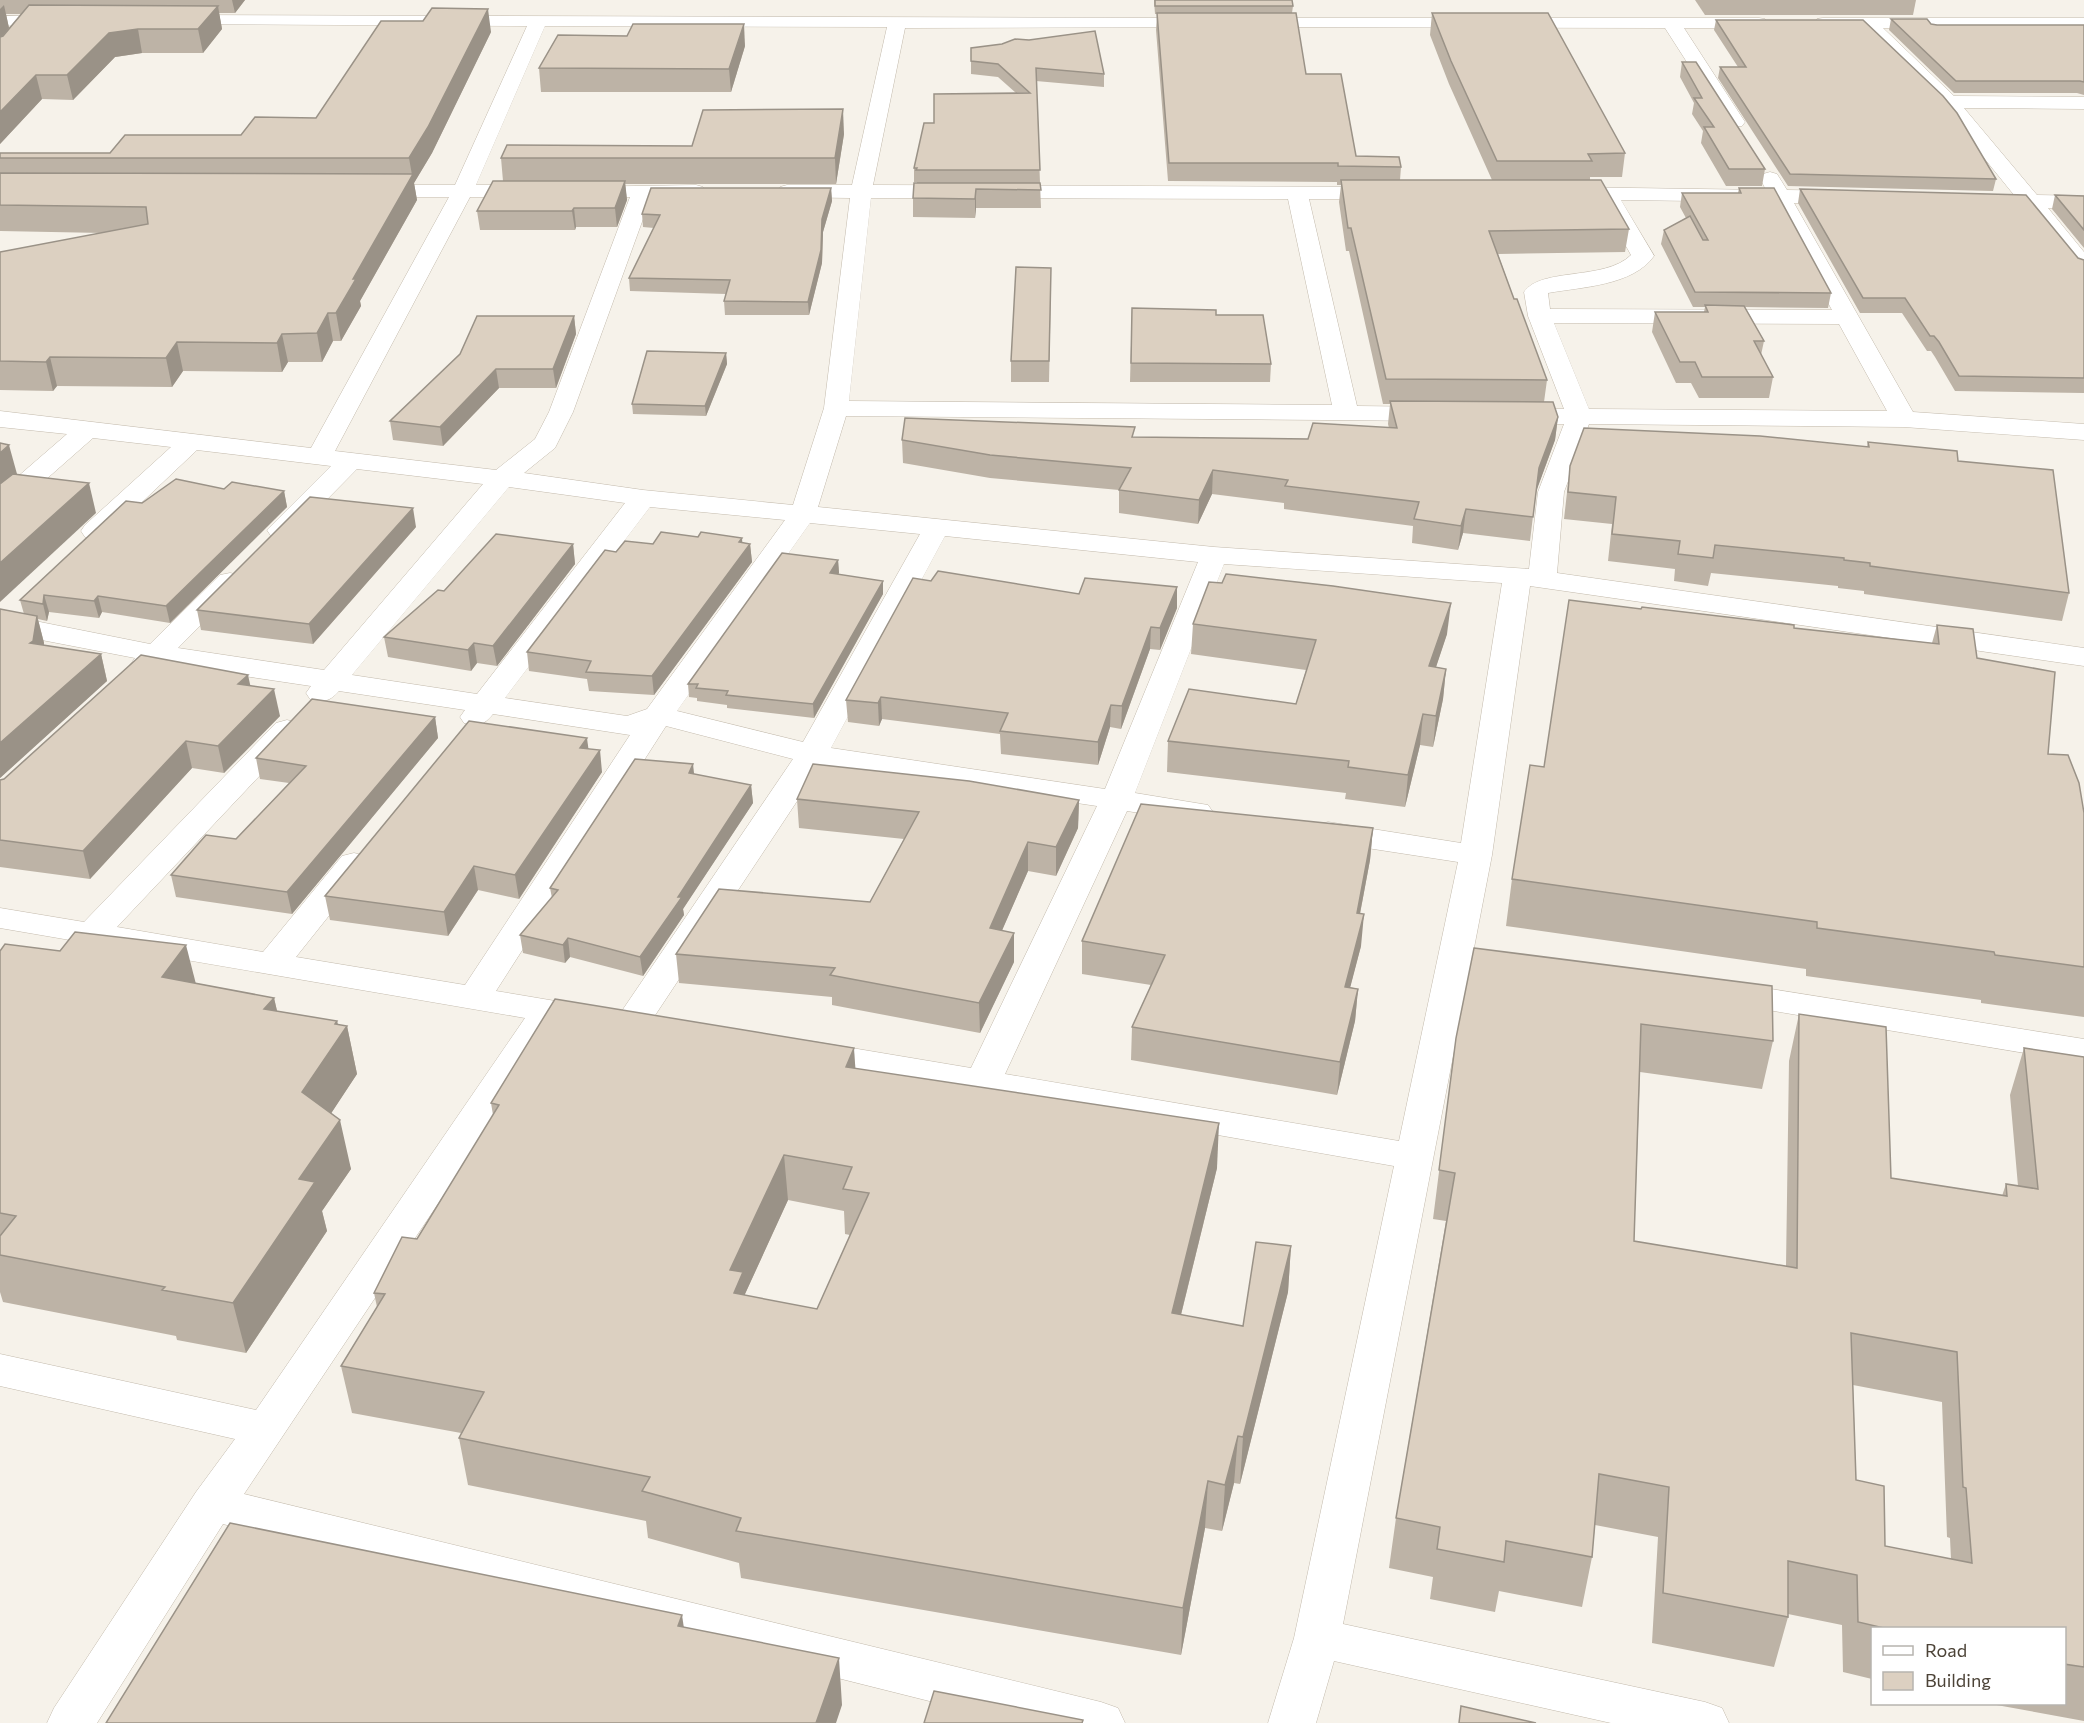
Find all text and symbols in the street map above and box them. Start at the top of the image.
legend [1871,1627,2066,1705]
text: Road [1925,1639,1967,1661]
text: Building [1925,1669,1991,1691]

